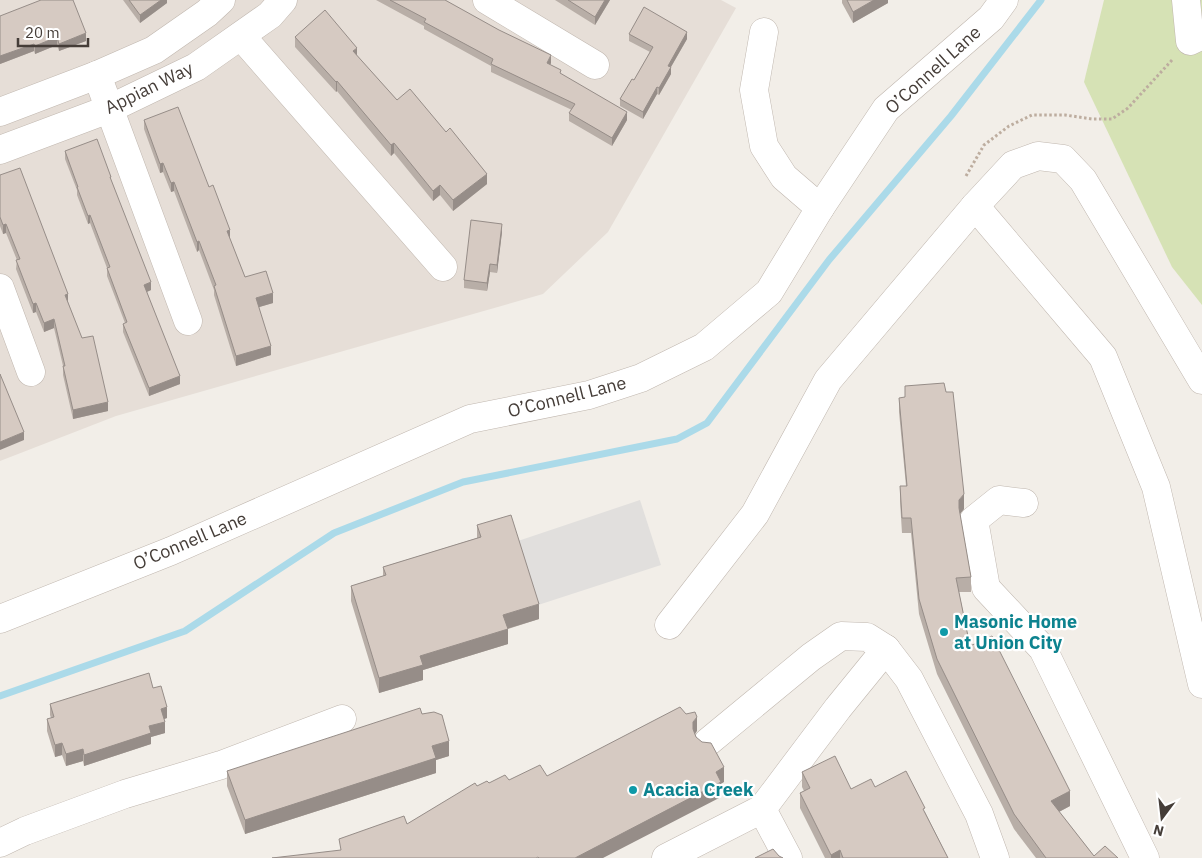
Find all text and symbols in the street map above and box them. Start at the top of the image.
scale bar [18,15,88,47]
street label: O’Connell Lane [880,20,986,119]
text: 20 m [25,23,60,42]
street label: Appian Way [101,56,197,119]
street label: O’Connell Lane [505,371,629,422]
street label: O’Connell Lane [129,506,250,575]
place label: Masonic Home at Union City [954,610,1077,654]
marker: Masonic Home at Union City [938,626,950,638]
place label: Acacia Creek [643,778,754,801]
marker: Acacia Creek [627,784,639,796]
north arrow [1137,793,1187,843]
text: N [1151,821,1166,841]

